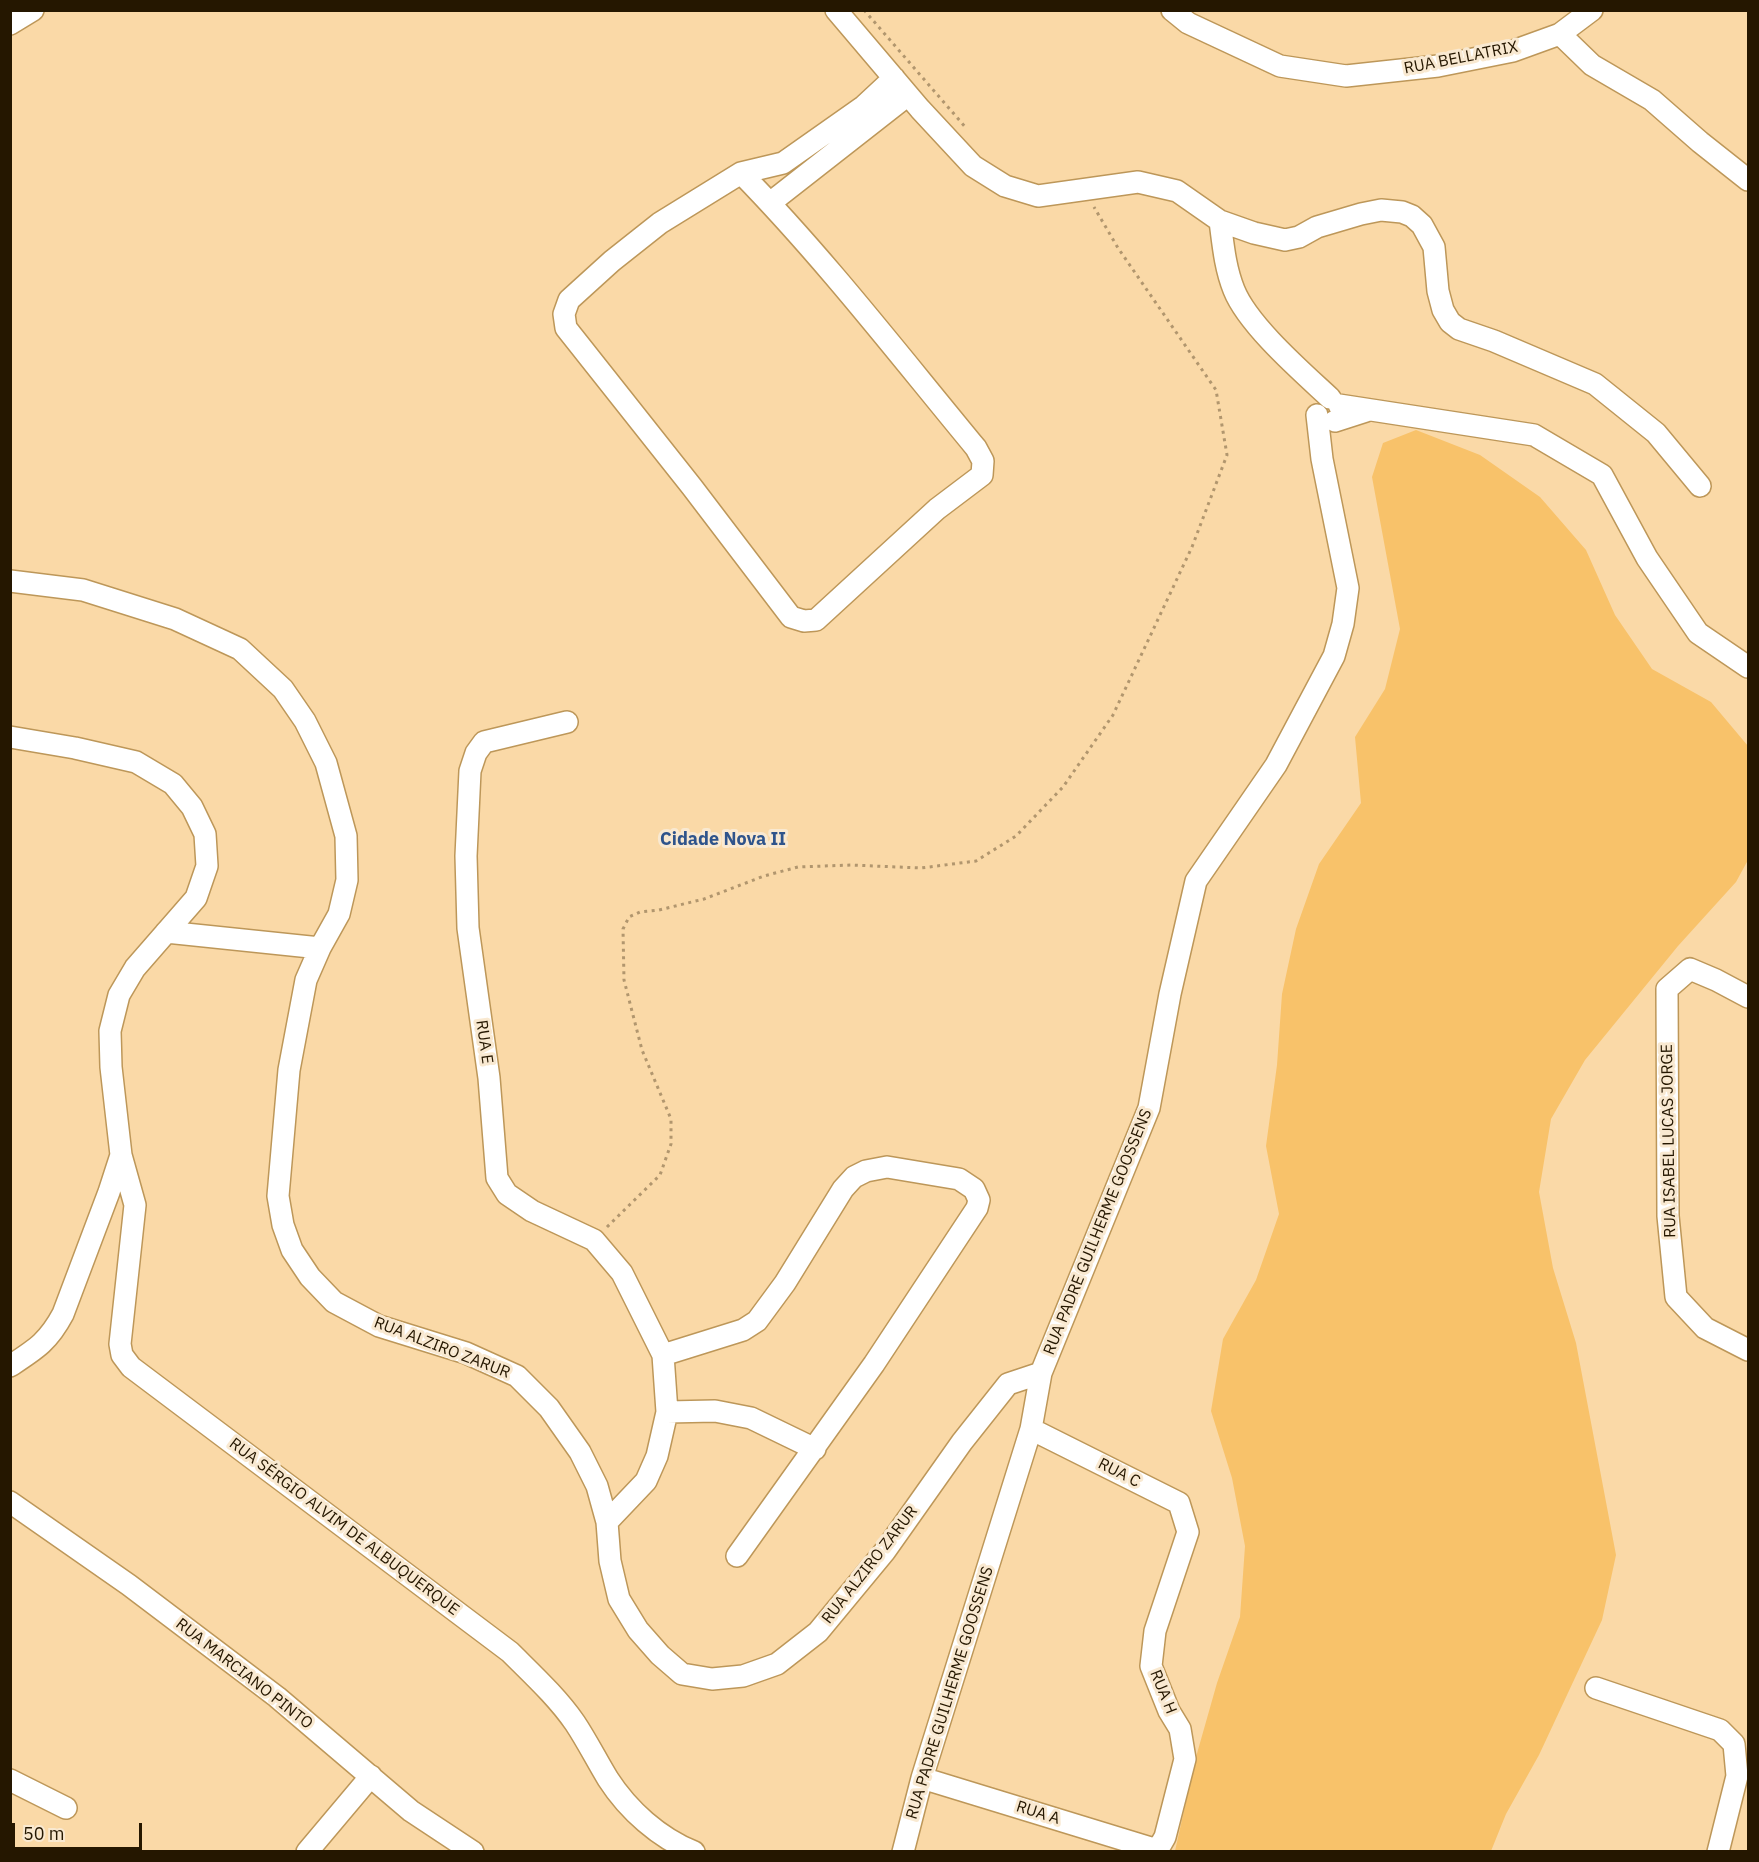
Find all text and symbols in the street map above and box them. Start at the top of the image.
street label: RUA BELLATRIX [1402,38,1520,78]
district label: Cidade Nova II [660,829,786,851]
street label: RUA E [471,1019,497,1065]
street label: RUA ISABEL LUCAS JORGE [1658,1044,1680,1238]
street label: RUA PADRE GUILHERME GOOSSENS [1040,1106,1156,1358]
street label: RUA ALZIRO ZARUR [371,1313,513,1383]
street label: RUA SÉRGIO ALVIM DE ALBUQUERQUE [225,1434,463,1620]
street label: RUA C [1095,1454,1143,1492]
street label: RUA ALZIRO ZARUR [818,1502,922,1628]
street label: RUA PADRE GUILHERME GOOSSENS [902,1564,998,1822]
street label: RUA MARCIANO PINTO [172,1615,316,1733]
street label: RUA H [1145,1667,1181,1717]
street label: RUA A [1014,1797,1062,1829]
scale bar [15,1811,146,1849]
text: 50 m [23,1822,65,1845]

